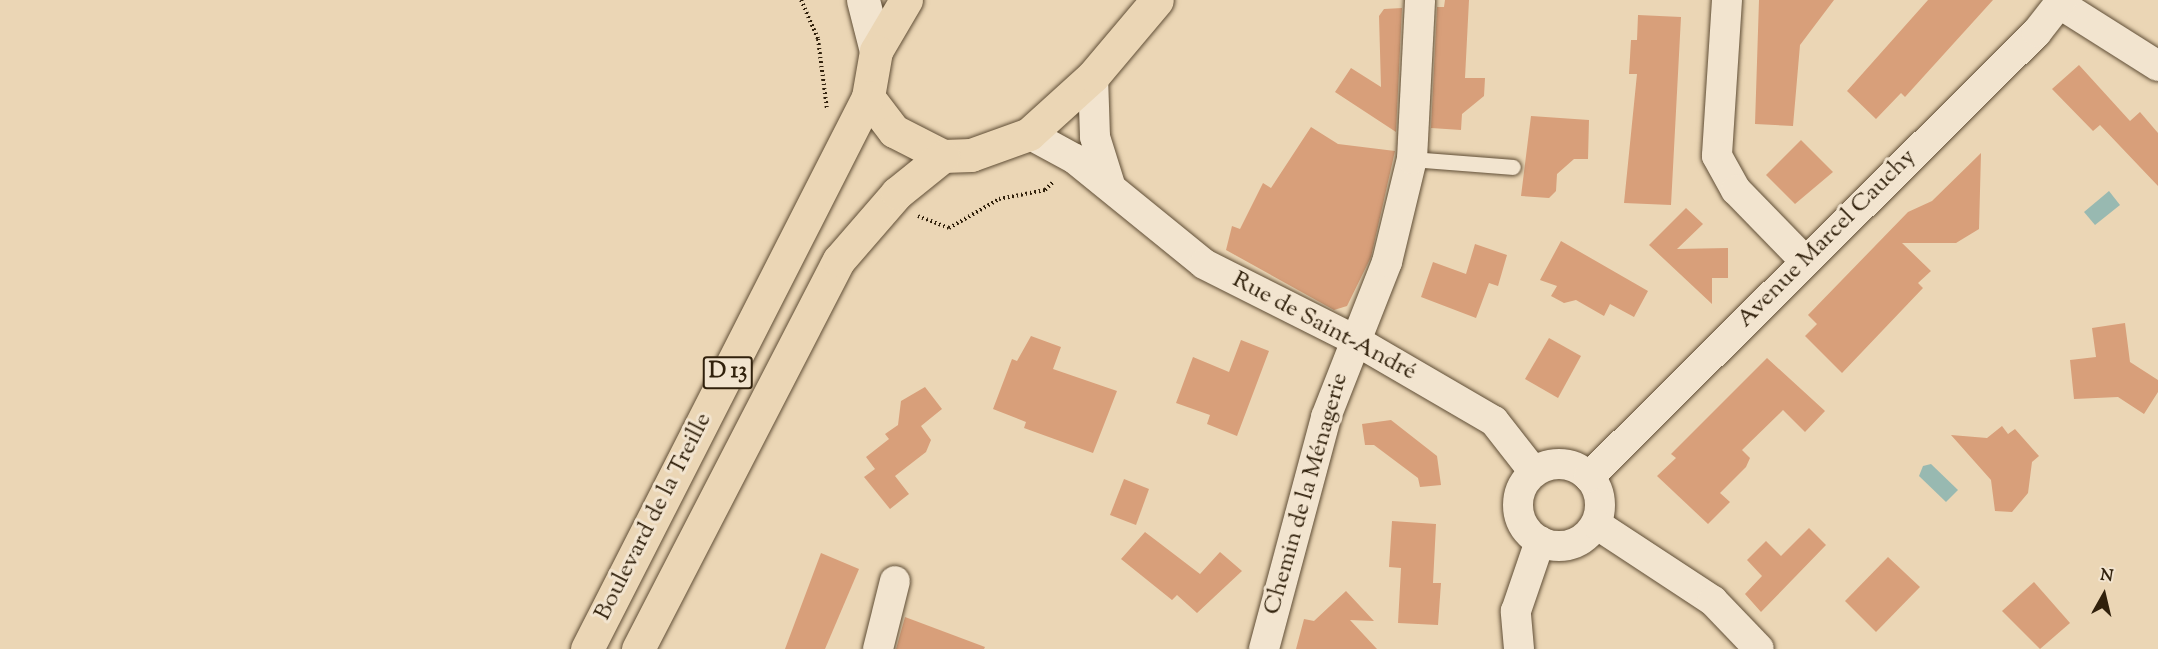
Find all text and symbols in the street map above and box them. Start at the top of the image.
street label: Avenue Marcel Cauchy [1732,144,1922,334]
street label: Rue de Saint-André [1227,266,1421,388]
road number: D 13 [702,354,754,392]
street label: Chemin de la Ménagerie [1259,370,1355,618]
street label: Boulevard de la Treille [589,408,719,626]
text: N [2099,564,2115,589]
north arrow [2074,565,2134,625]

